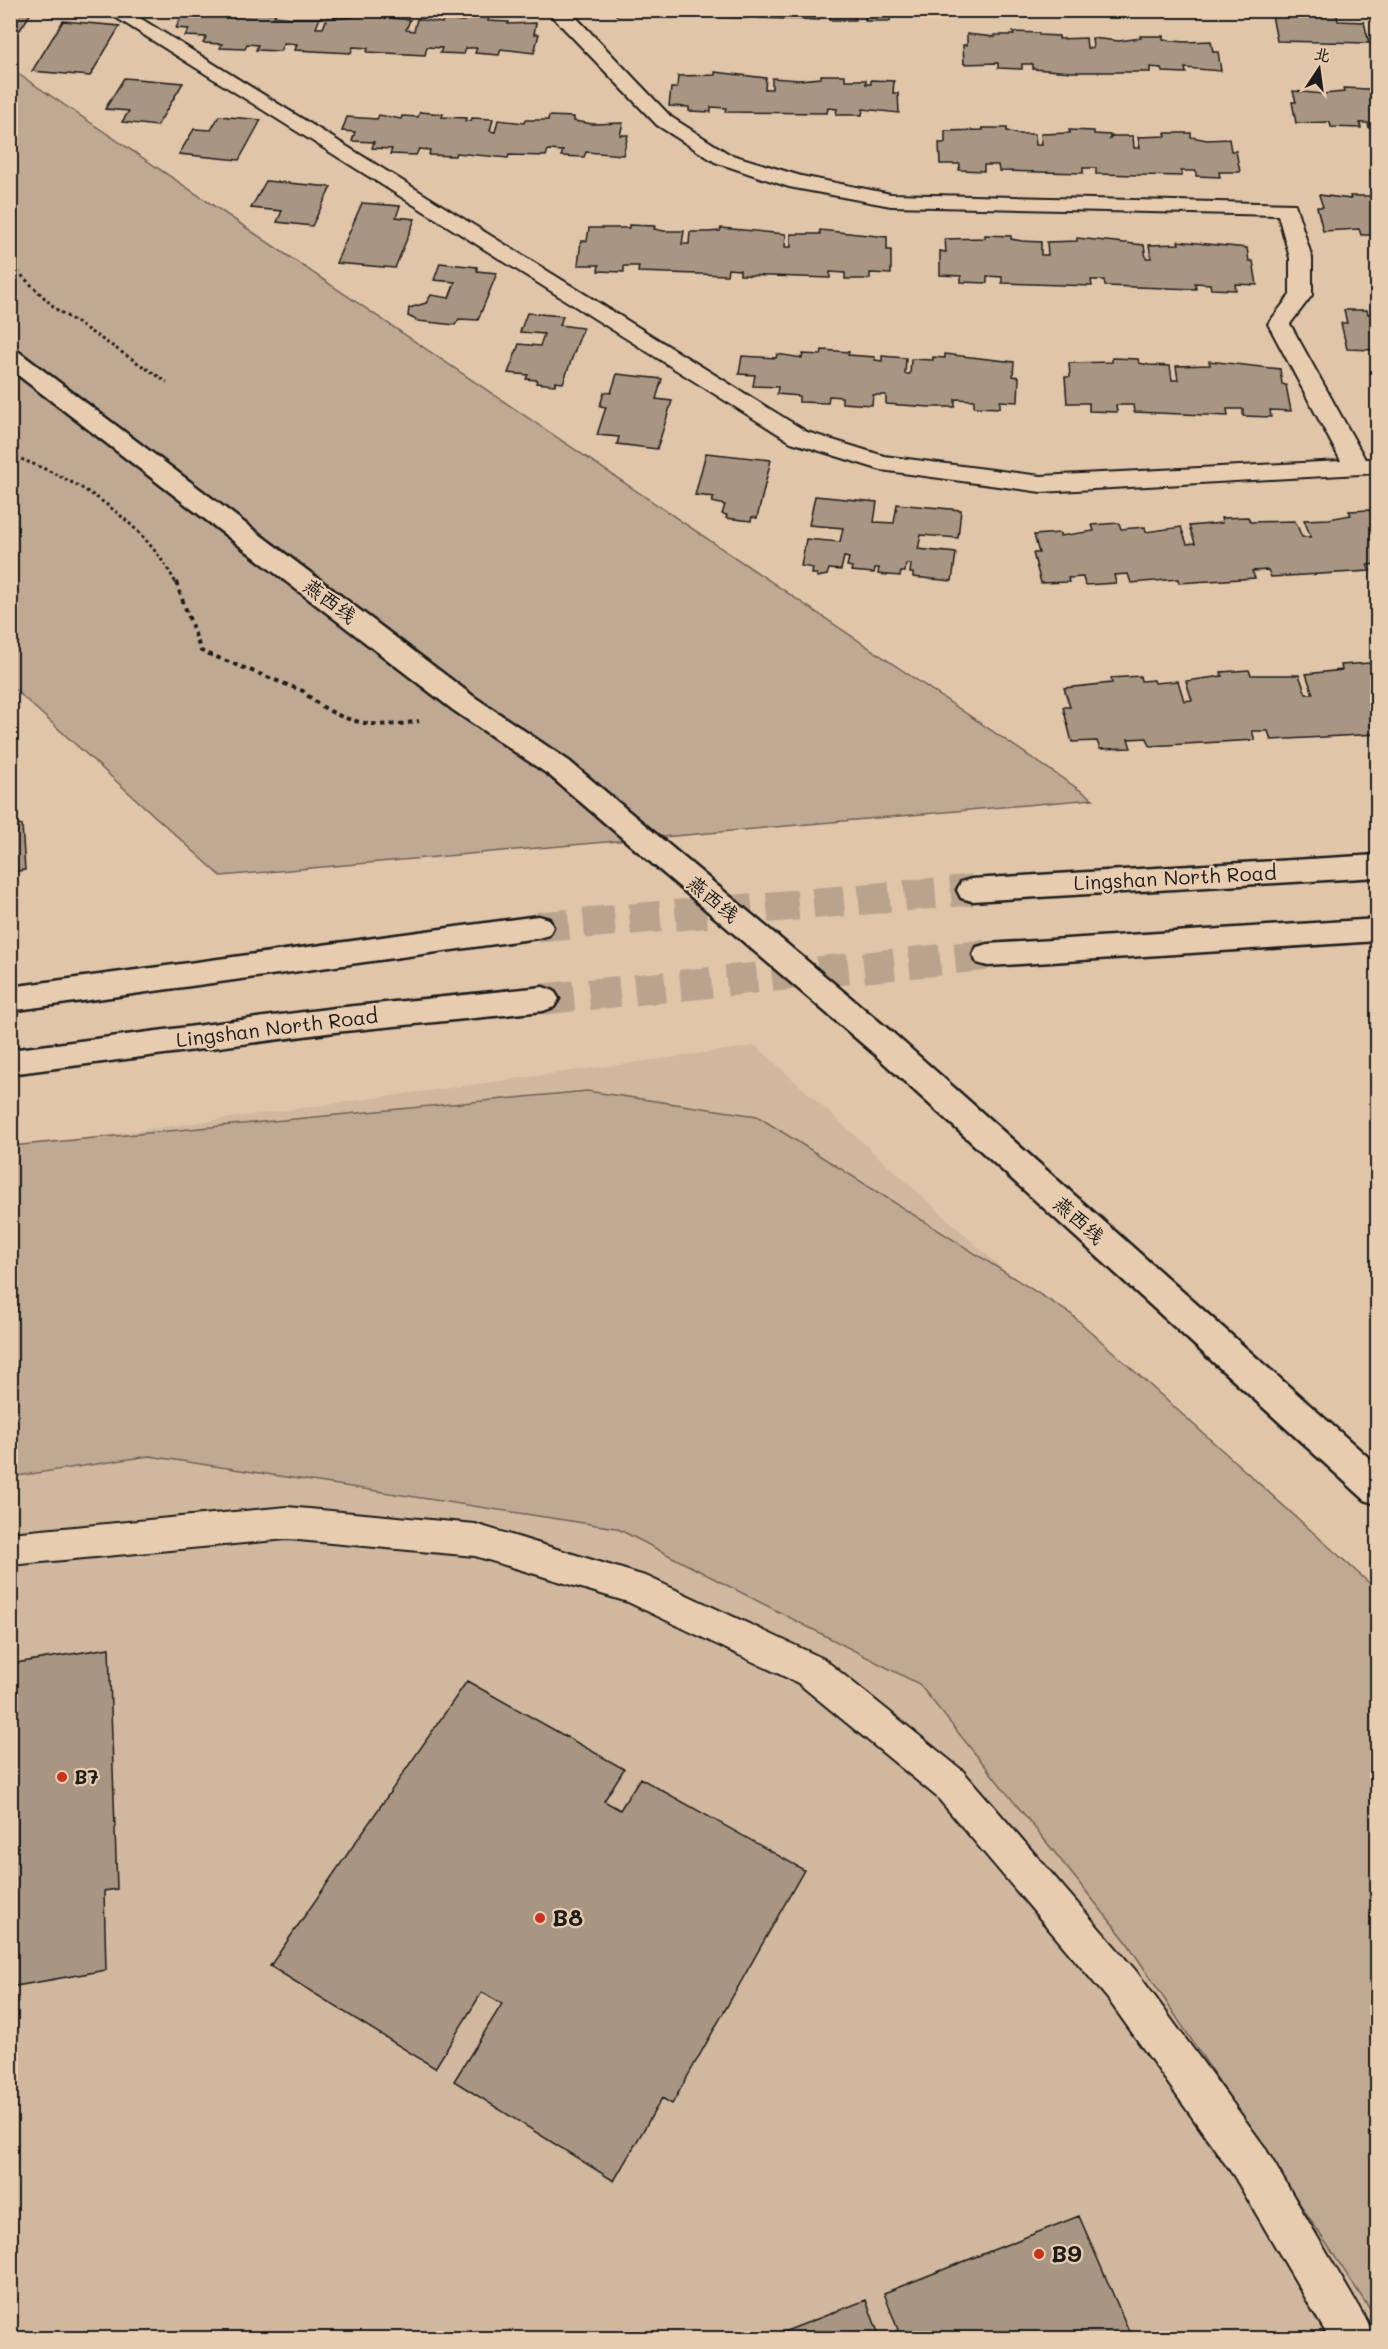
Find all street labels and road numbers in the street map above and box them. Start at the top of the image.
street label: 燕西线 [299,572,362,629]
street label: Lingshan North Road [1073,859,1277,895]
street label: 燕西线 [682,869,745,927]
street label: Lingshan North Road [174,1002,379,1052]
street label: 燕西线 [1049,1190,1111,1249]

